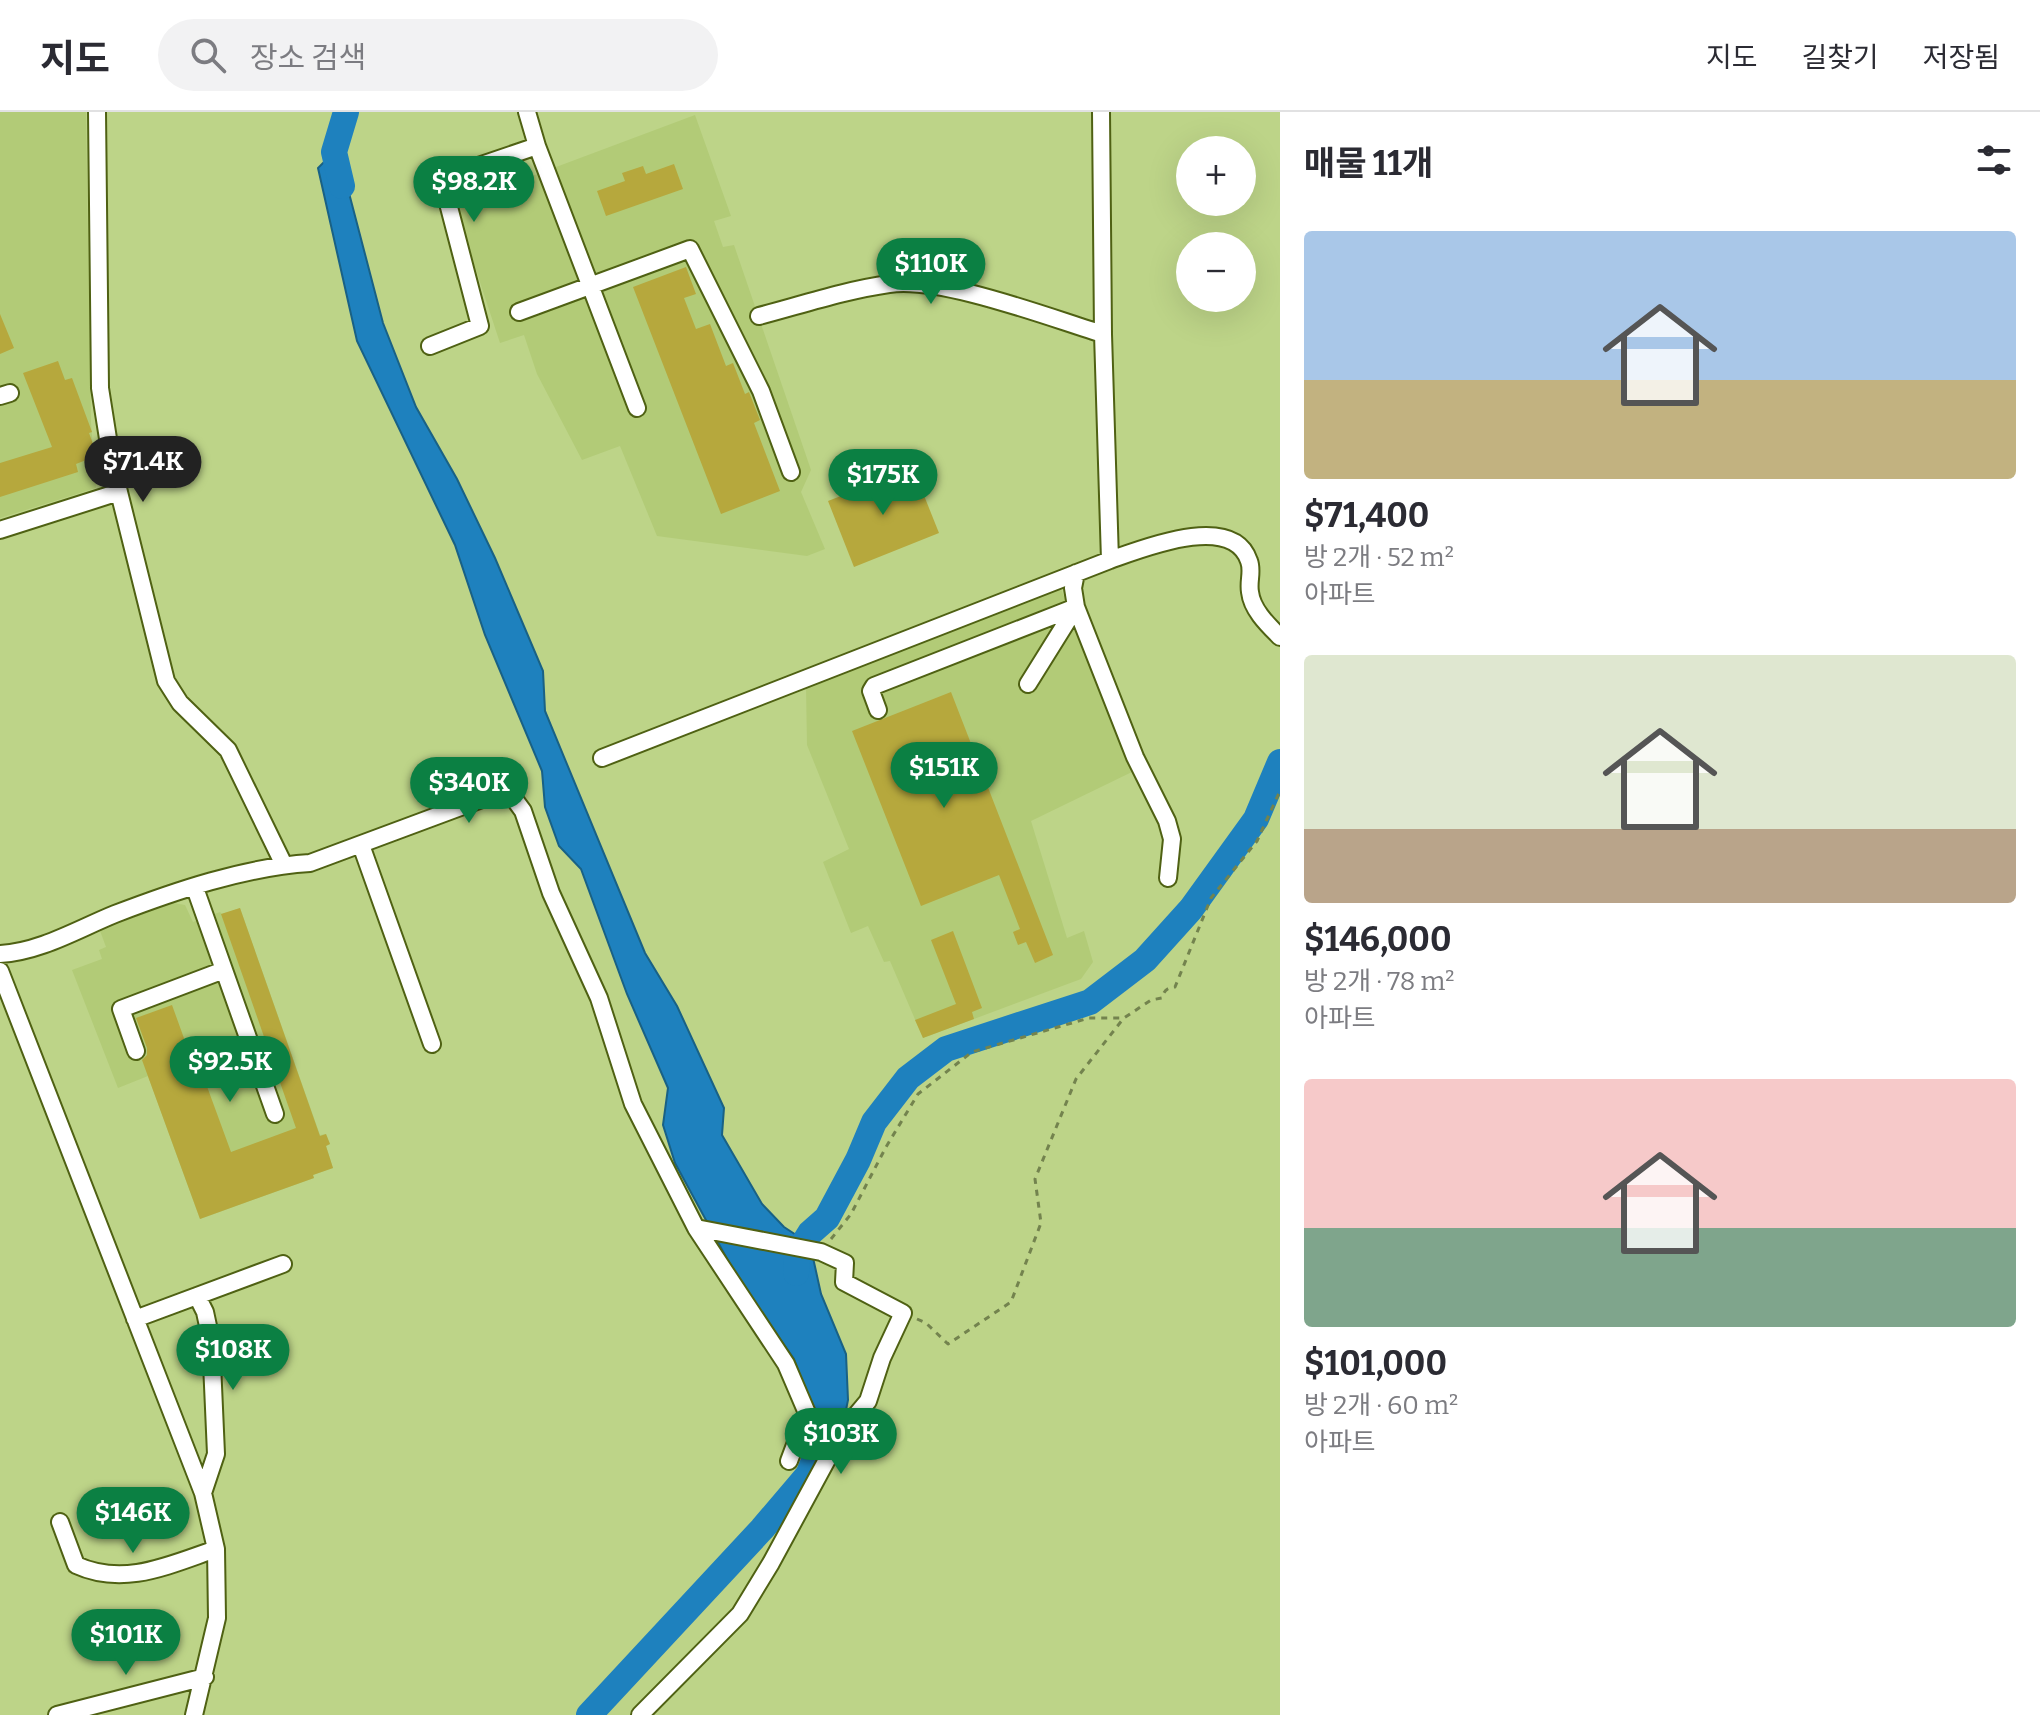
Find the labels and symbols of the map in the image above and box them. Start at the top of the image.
pin: $98.2K [409,156,539,224]
pin: $110K [875,238,987,306]
pin: $71.4K [78,436,208,504]
pin: $175K [827,449,939,517]
pin: $151K [888,742,1000,810]
pin: $340K [413,757,525,825]
pin: $92.5K [165,1036,295,1104]
pin: $108K [177,1324,289,1392]
pin: $103K [785,1408,897,1476]
pin: $146K [77,1487,189,1555]
pin: $101K [70,1609,182,1677]

